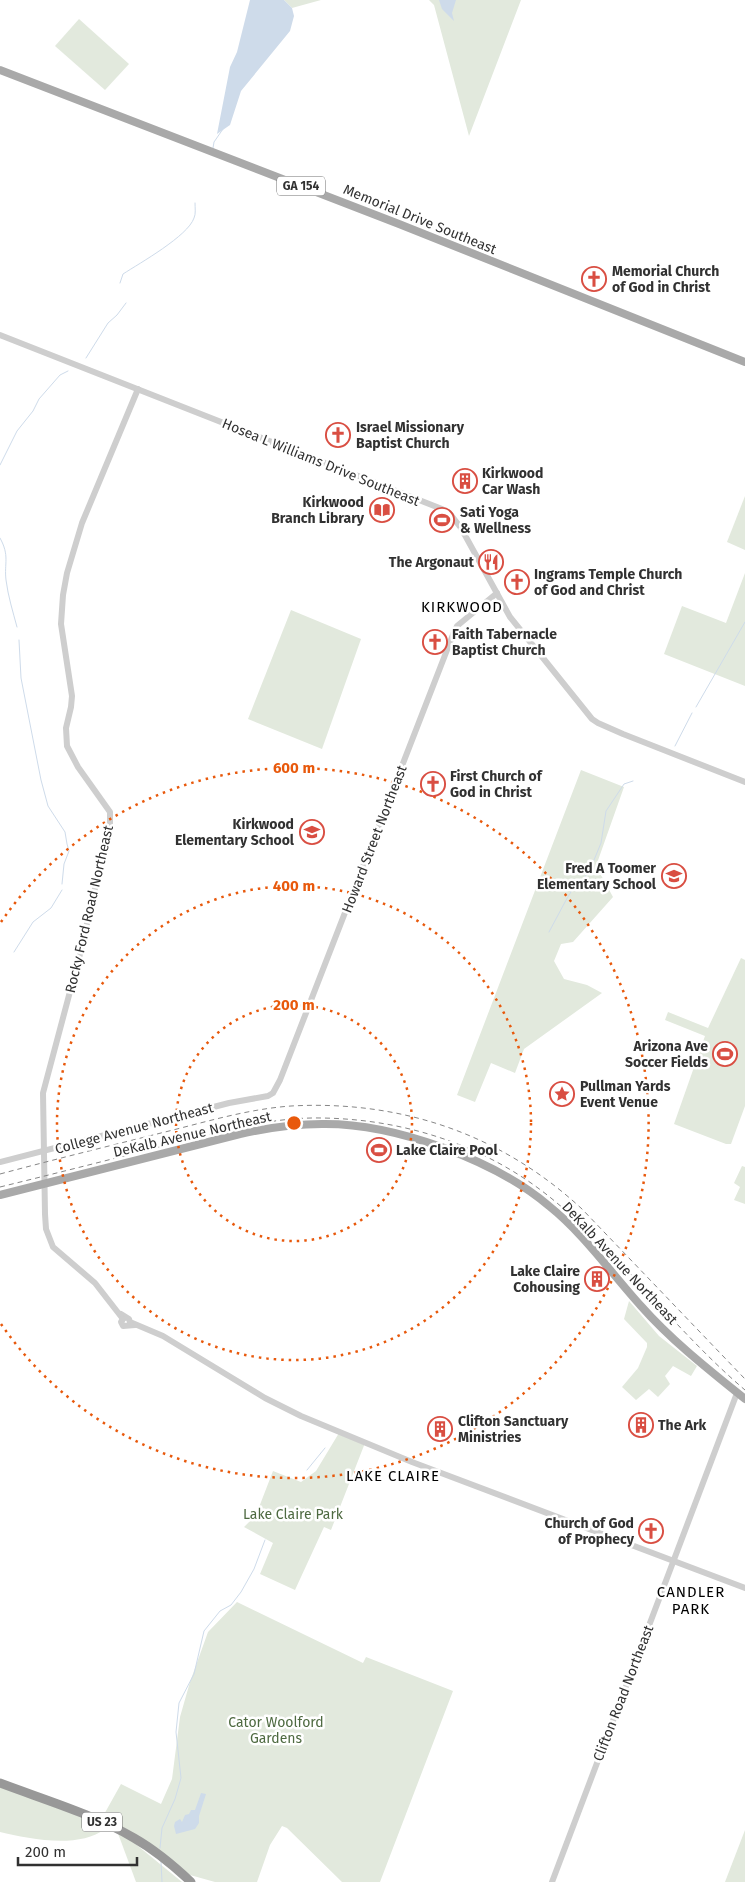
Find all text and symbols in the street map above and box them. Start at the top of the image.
road number: GA 154 [277,177,325,196]
street label: Memorial Drive Southeast [341,181,500,258]
place label: Memorial Church of God in Christ [612,263,719,296]
church icon: Memorial Church of God in Christ [581,266,607,292]
street label: Hosea L Williams Drive Southeast [220,415,423,510]
place label: Israel Missionary Baptist Church [356,419,465,452]
church icon: Israel Missionary Baptist Church [325,422,351,448]
place label: Kirkwood Car Wash [482,465,543,498]
building icon: Kirkwood Car Wash [452,468,478,494]
place label: Kirkwood Branch Library [271,494,365,527]
library icon: Kirkwood Branch Library [369,497,395,523]
place label: Sati Yoga & Wellness [460,504,531,537]
sports icon: Sati Yoga & Wellness [429,507,455,533]
restaurant icon: The Argonaut [478,549,504,575]
place label: The Argonaut [389,554,475,571]
place label: Ingrams Temple Church of God and Christ [534,566,682,599]
church icon: Ingrams Temple Church of God and Christ [504,569,530,595]
district label: KIRKWOOD [421,598,503,616]
place label: Faith Tabernacle Baptist Church [452,626,557,659]
church icon: Faith Tabernacle Baptist Church [422,629,448,655]
text: 600 m [273,759,315,777]
street label: Howard Street Northeast [338,762,411,915]
place label: First Church of God in Christ [450,768,544,801]
church icon: First Church of God in Christ [420,771,446,797]
place label: Kirkwood Elementary School [175,816,295,849]
school or university icon: Kirkwood Elementary School [299,819,325,845]
street label: Rocky Ford Road Northeast [62,823,117,995]
place label: Fred A Toomer Elementary School [537,860,657,893]
school or university icon: Fred A Toomer Elementary School [661,863,687,889]
text: 400 m [273,877,315,895]
text: 200 m [273,996,315,1014]
place label: Arizona Ave Soccer Fields [625,1038,708,1071]
sports icon: Arizona Ave Soccer Fields [712,1041,738,1067]
place label: Pullman Yards Event Venue [580,1078,671,1111]
place icon: Pullman Yards Event Venue [549,1081,575,1107]
street label: College Avenue Northeast [53,1099,216,1158]
street label: DeKalb Avenue Northeast [111,1108,274,1161]
centre of rings [285,1114,303,1132]
sports icon: Lake Claire Pool [366,1137,392,1163]
place label: Lake Claire Pool [396,1142,498,1159]
street label: DeKalb Avenue Northeast [558,1198,682,1329]
place label: Lake Claire Cohousing [510,1263,580,1296]
building icon: Lake Claire Cohousing [584,1266,610,1292]
building icon: The Ark [628,1412,654,1438]
place label: Clifton Sanctuary Ministries [458,1413,569,1446]
building icon: Clifton Sanctuary Ministries [427,1416,453,1442]
place label: The Ark [658,1417,707,1434]
district label: LAKE CLAIRE [346,1467,440,1485]
park label: Lake Claire Park [243,1506,344,1523]
place label: Church of God of Prophecy [545,1515,635,1548]
church icon: Church of God of Prophecy [638,1518,664,1544]
district label: CANDLER PARK [657,1583,725,1618]
street label: Clifton Road Northeast [590,1622,658,1764]
park label: Cator Woolford Gardens [228,1714,324,1747]
road number: US 23 [82,1812,122,1831]
scale bar [18,1834,136,1866]
text: 200 m [25,1843,66,1861]

